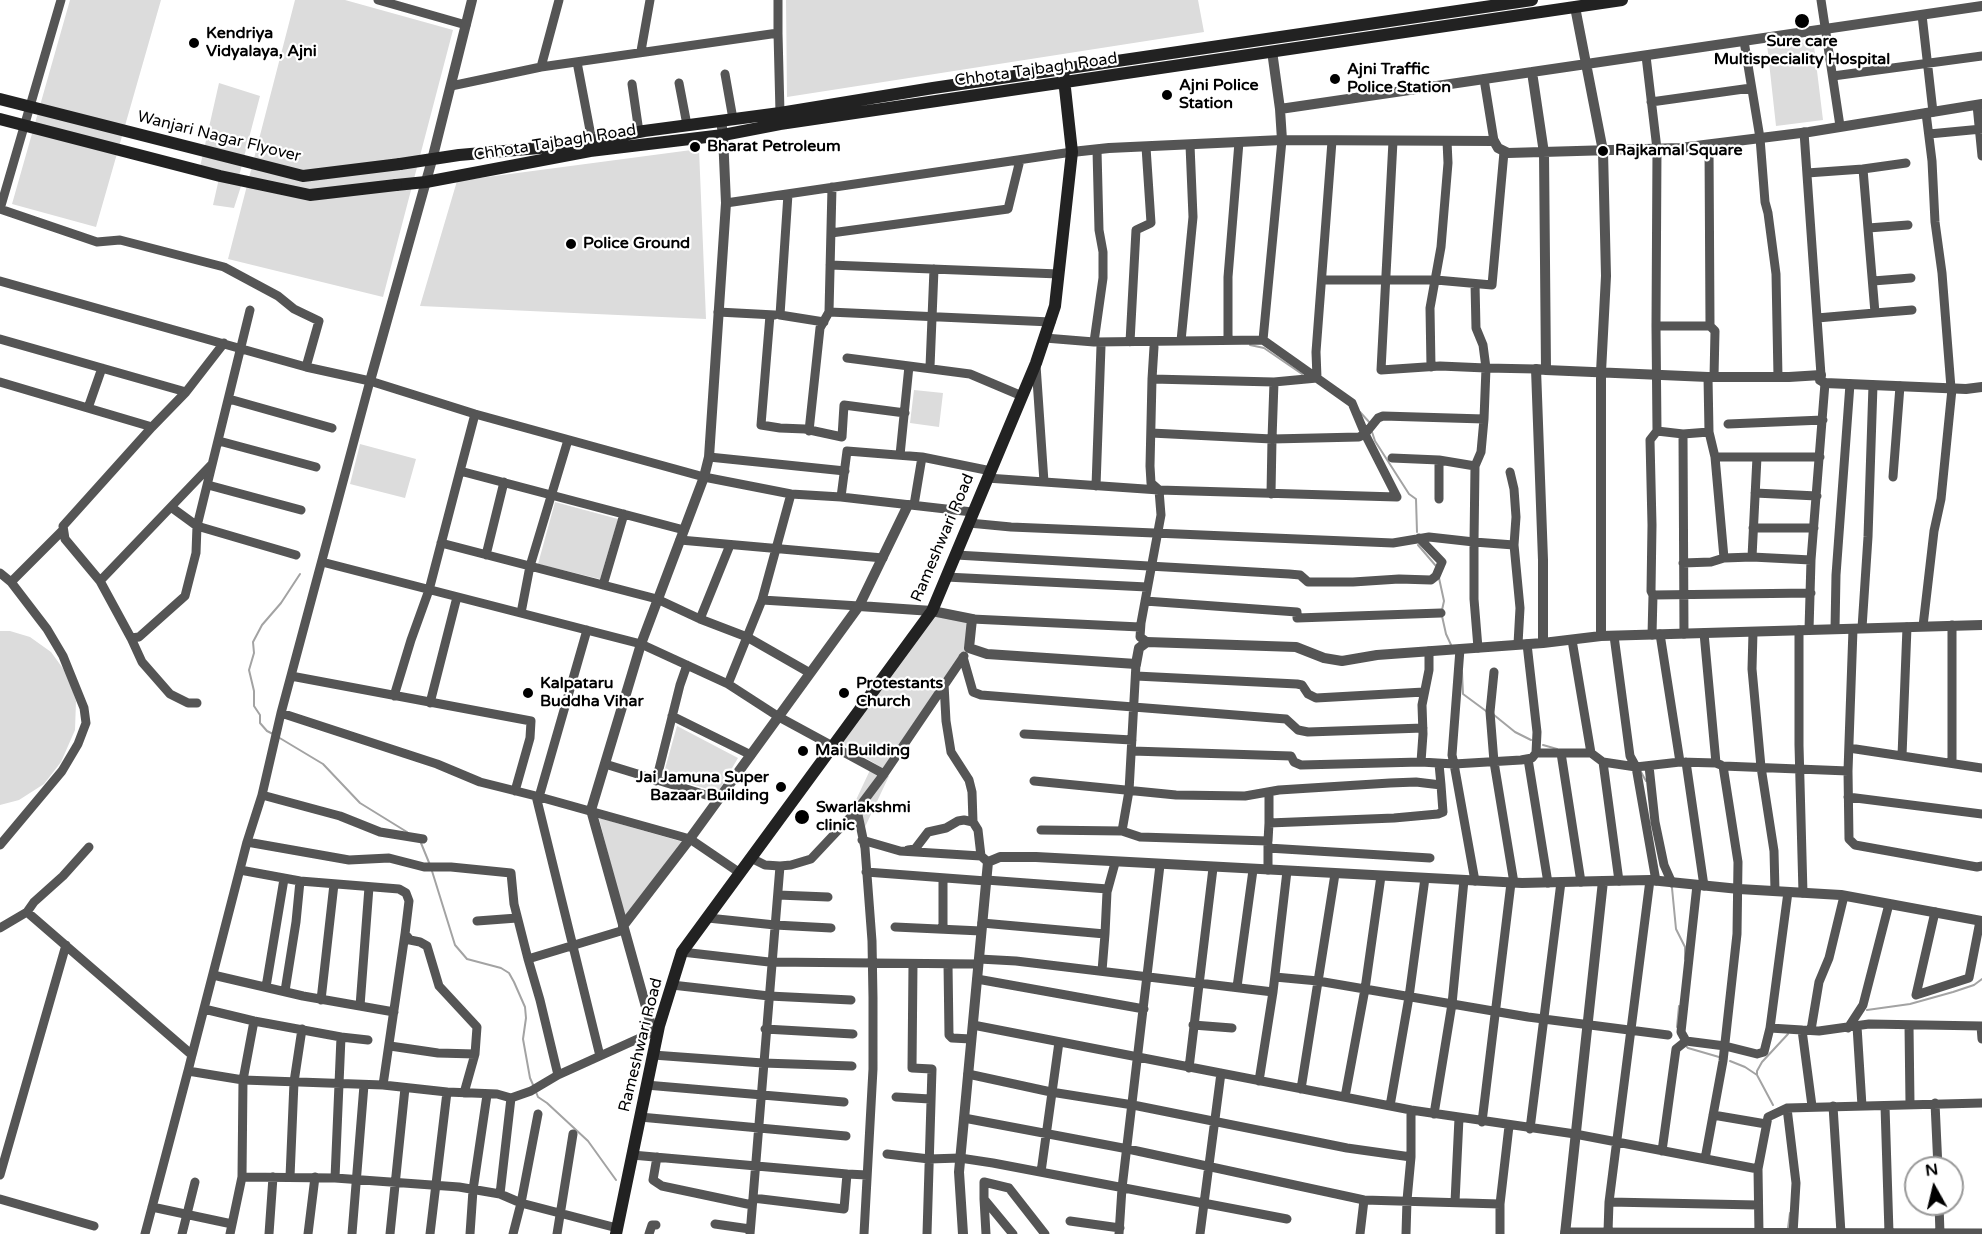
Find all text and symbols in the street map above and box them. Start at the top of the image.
marker: Sure care Multispeciality Hospital [1793,12,1811,30]
place label: Kendriya Vidyalaya, Ajni [206,24,317,62]
place label: Sure care Multispeciality Hospital [1714,32,1890,70]
marker: Kendriya Vidyalaya, Ajni [187,36,201,50]
street label: Chhota Tajbagh Road [953,49,1119,91]
place label: Ajni Traffic Police Station [1347,60,1451,98]
marker: Ajni Traffic Police Station [1328,72,1342,86]
place label: Ajni Police Station [1179,76,1259,114]
marker: Ajni Police Station [1160,88,1174,102]
street label: Wanjari Nagar Flyover [135,107,303,167]
street label: Chhota Tajbagh Road [472,121,638,165]
place label: Bharat Petroleum [707,137,841,157]
marker: Bharat Petroleum [688,140,702,154]
place label: Rajkamal Square [1615,141,1742,161]
marker: Rajkamal Square [1596,144,1610,158]
place label: Police Ground [583,234,690,254]
marker: Police Ground [564,237,578,251]
street label: Rameshwari Road [907,471,979,605]
place label: Kalpataru Buddha Vihar [540,674,644,712]
place label: Protestants Church [856,674,943,712]
marker: Kalpataru Buddha Vihar [521,686,535,700]
marker: Protestants Church [837,686,851,700]
place label: Mai Building [815,741,910,761]
marker: Mai Building [796,744,810,758]
place label: Jai Jamuna Super Bazaar Building [636,768,769,806]
marker: Jai Jamuna Super Bazaar Building [774,780,788,794]
place label: Swarlakshmi clinic [816,798,911,836]
marker: Swarlakshmi clinic [793,808,811,826]
street label: Rameshwari Road [615,976,667,1114]
north arrow [1904,1156,1964,1216]
text: N [1924,1159,1940,1181]

